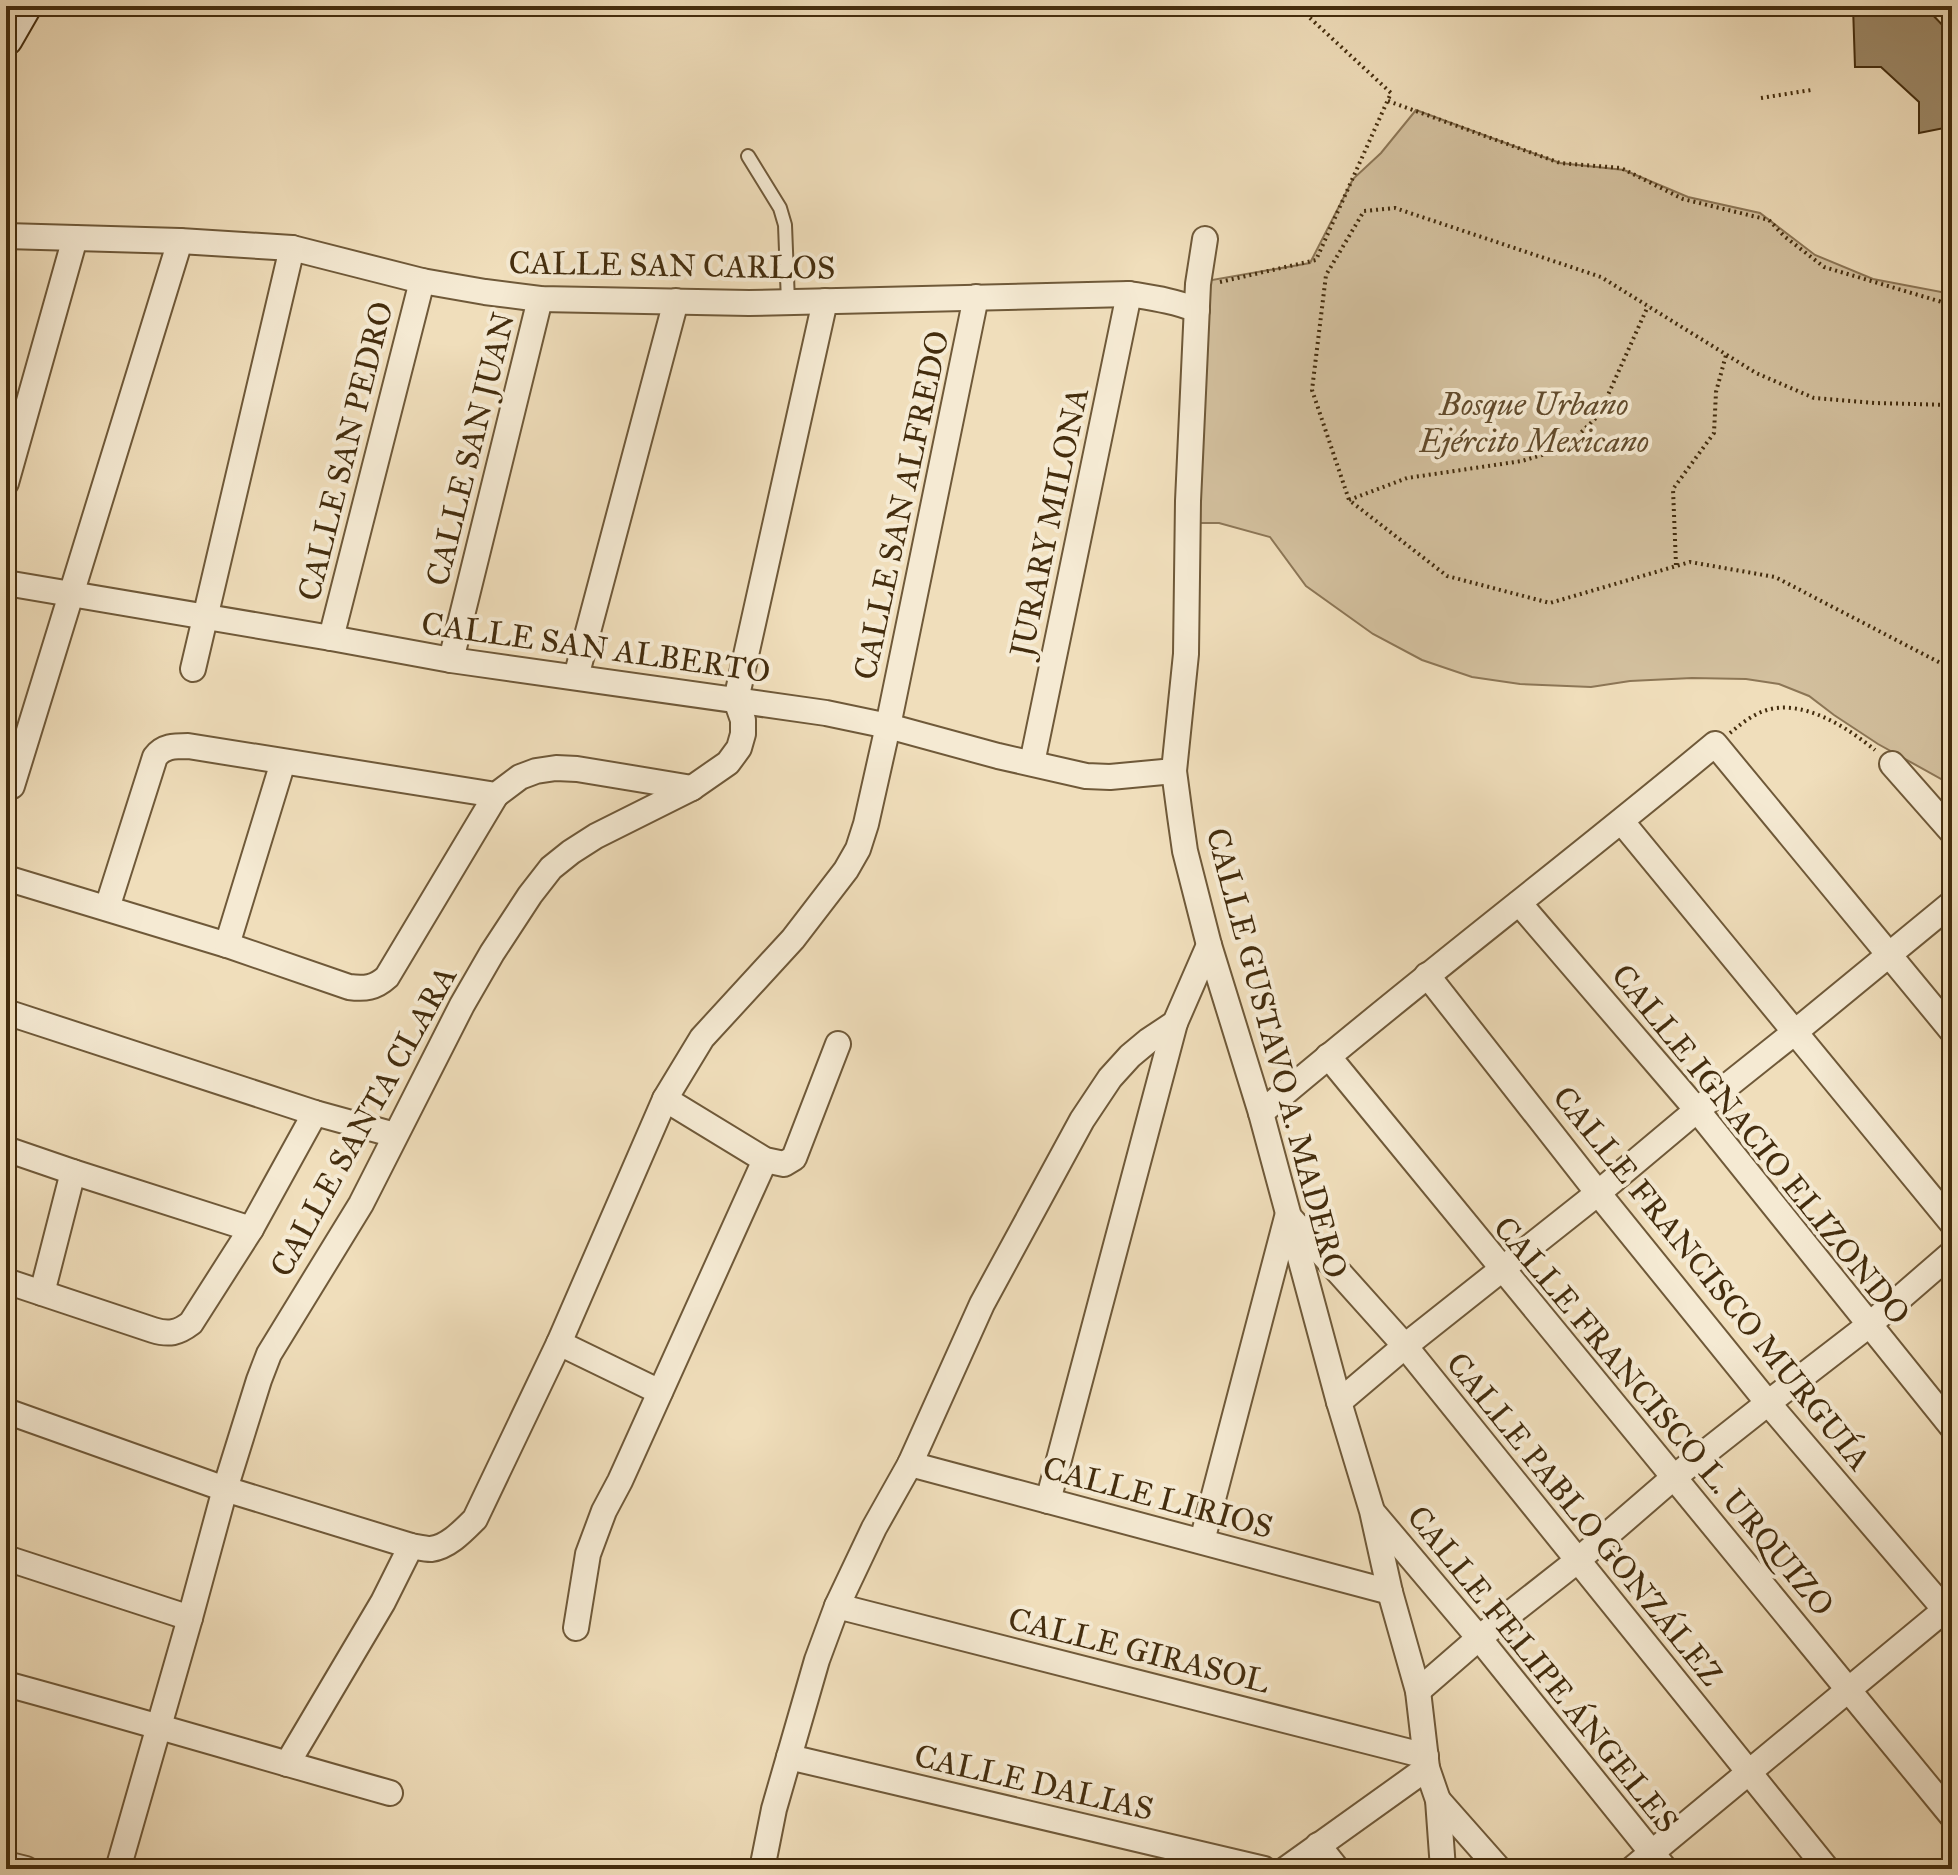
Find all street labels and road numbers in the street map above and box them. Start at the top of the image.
street label: CALLE SAN CARLOS [508,243,836,288]
street label: CALLE SAN PEDRO [289,298,402,605]
street label: CALLE SAN JUAN [418,308,523,590]
street label: CALLE SAN ALFREDO [845,327,958,683]
street label: JURARY MILONA [1001,384,1097,663]
street label: CALLE SAN ALBERTO [419,604,773,691]
street label: CALLE GUSTAVO A. MADERO [1198,824,1355,1282]
street label: CALLE IGNACIO ELIZONDO [1603,956,1918,1332]
street label: CALLE SANTA CLARA [262,959,465,1283]
street label: CALLE FRANCISCO MURGUÍA [1544,1077,1881,1479]
street label: CALLE FRANCISCO L. URQUIZO [1485,1209,1842,1624]
street label: CALLE PABLO GONZÁLEZ [1438,1345,1731,1694]
street label: CALLE LIRIOS [1039,1448,1277,1547]
street label: CALLE FELIPE ÁNGELES [1399,1498,1687,1841]
street label: CALLE GIRASOL [1004,1599,1274,1702]
street label: CALLE DALIAS [911,1736,1157,1829]

